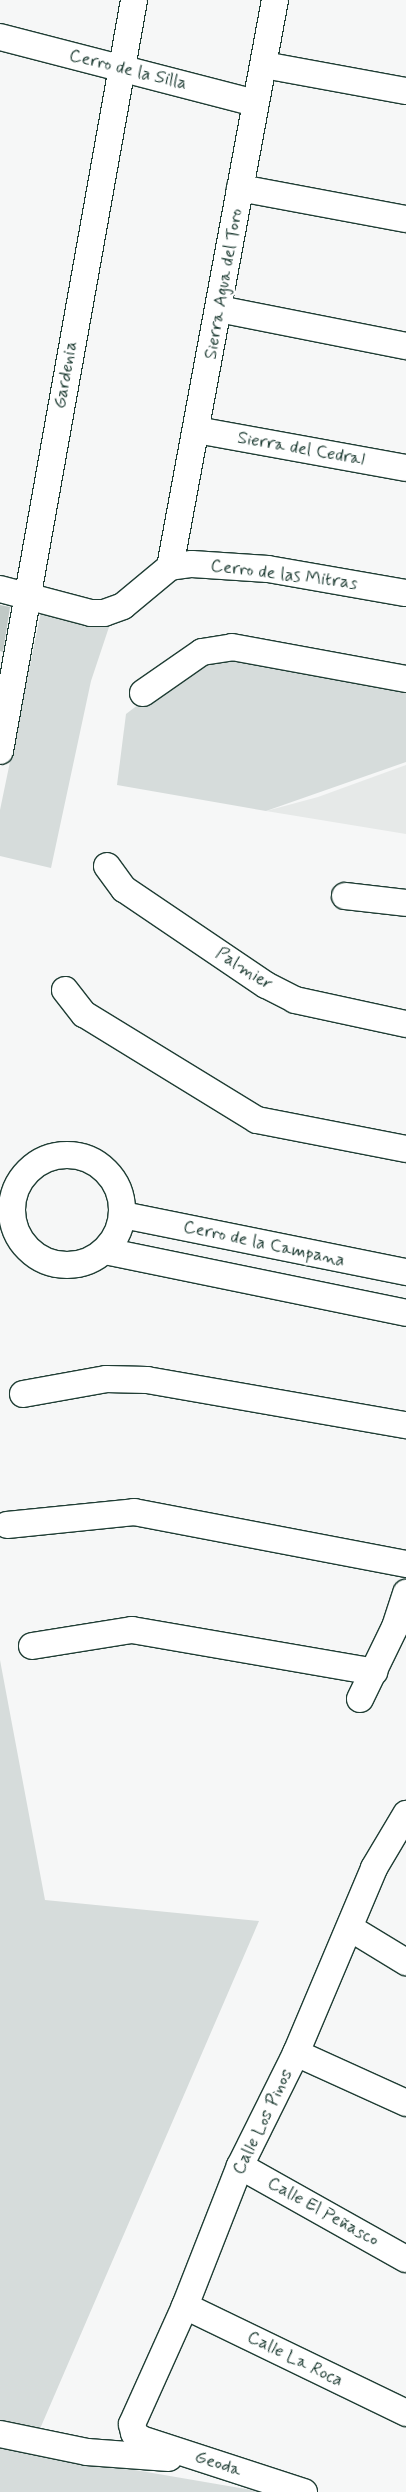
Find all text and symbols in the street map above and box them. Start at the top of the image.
street label: Cerro de la Silla [67,45,189,95]
street label: Sierra Agua del Toro [200,207,248,361]
street label: Gardenia [49,340,83,410]
street label: Sierra del Cedral [234,427,368,471]
street label: Cerro de las Mitras [209,555,359,595]
street label: Palmier [211,943,277,995]
street label: Cerro de la Campana [182,1216,346,1272]
street label: Calle Los Pinos [228,2066,298,2178]
street label: Calle El Peñasco [264,2173,382,2251]
street label: Calle La Roca [244,2326,346,2392]
street label: Geoda [192,2446,244,2482]

